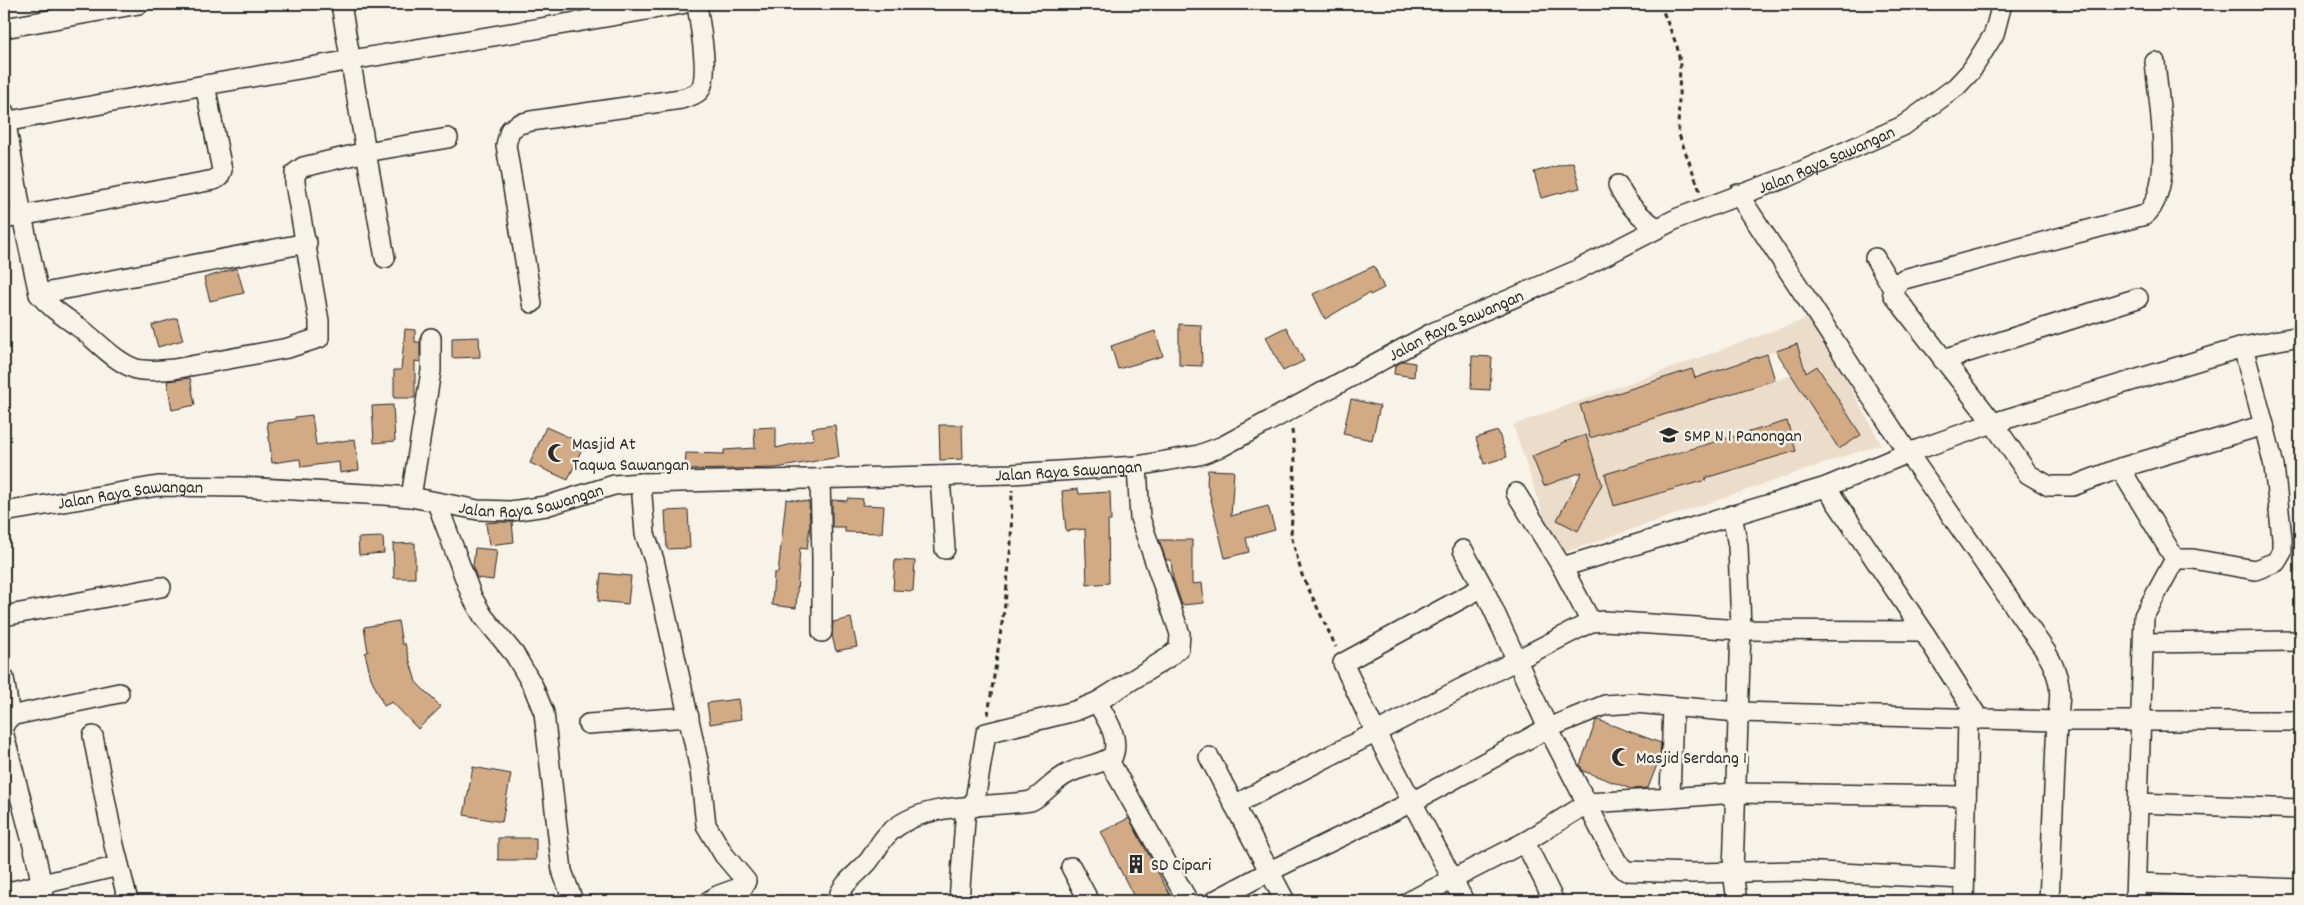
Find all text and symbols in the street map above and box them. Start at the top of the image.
street label: Jalan Raya Sawangan [1755,121,1900,202]
street label: Jalan Raya Sawangan [1385,285,1528,369]
school or university icon: SMP N 1 Panongan [1658,424,1680,446]
place label: SMP N 1 Panongan [1684,425,1802,450]
place label: Masjid At Taqwa Sawangan [572,433,689,479]
mosque icon: Masjid At Taqwa Sawangan [546,442,568,464]
street label: Jalan Raya Sawangan [995,455,1144,489]
street label: Jalan Raya Sawangan [56,476,203,518]
street label: Jalan Raya Sawangan [456,479,607,526]
mosque icon: Masjid Serdang 1 [1610,746,1632,768]
place label: Masjid Serdang 1 [1636,747,1747,772]
building icon: SD Cipari [1125,853,1147,875]
place label: SD Cipari [1151,854,1211,879]

